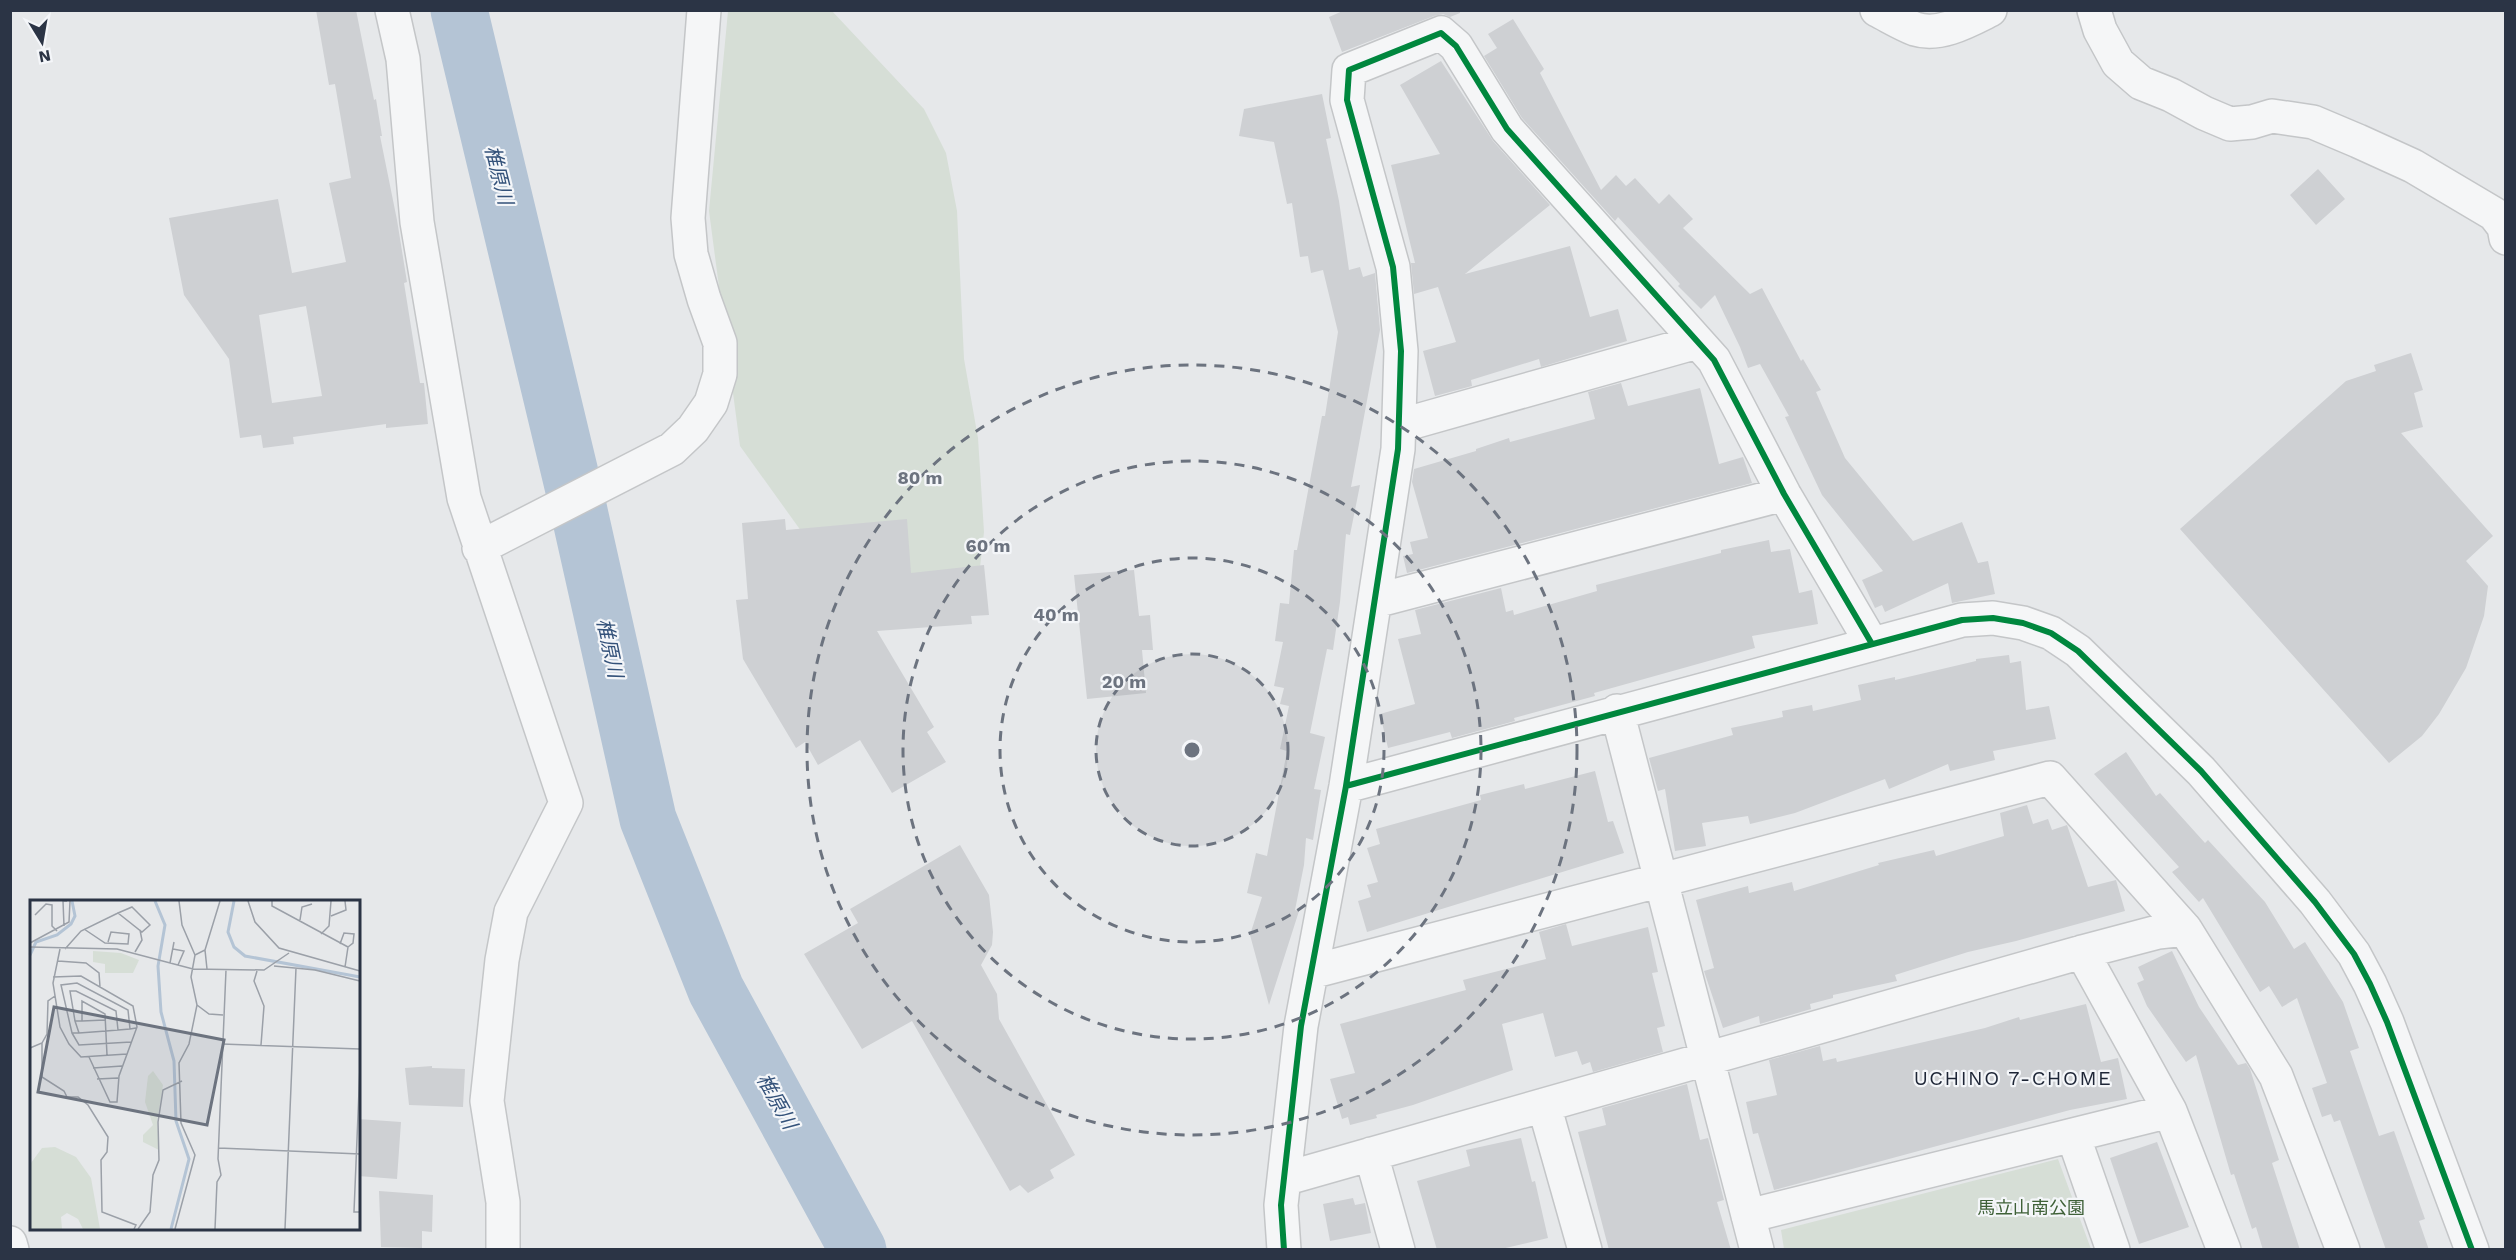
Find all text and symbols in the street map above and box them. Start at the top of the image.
north arrow [12,12,72,72]
text: N [37,46,52,67]
water label: 椎原川 [480,143,518,209]
text: 80 m [898,467,942,488]
text: 60 m [966,535,1010,556]
text: 40 m [1033,604,1079,625]
water label: 椎原川 [592,616,628,682]
text: 20 m [1102,671,1146,692]
centre of rings [1182,740,1202,760]
inset map [30,900,360,1230]
district label: UCHINO 7-CHOME [1914,1066,2112,1090]
water label: 椎原川 [752,1069,803,1135]
park label: 馬立山南公園 [1977,1197,2085,1218]

